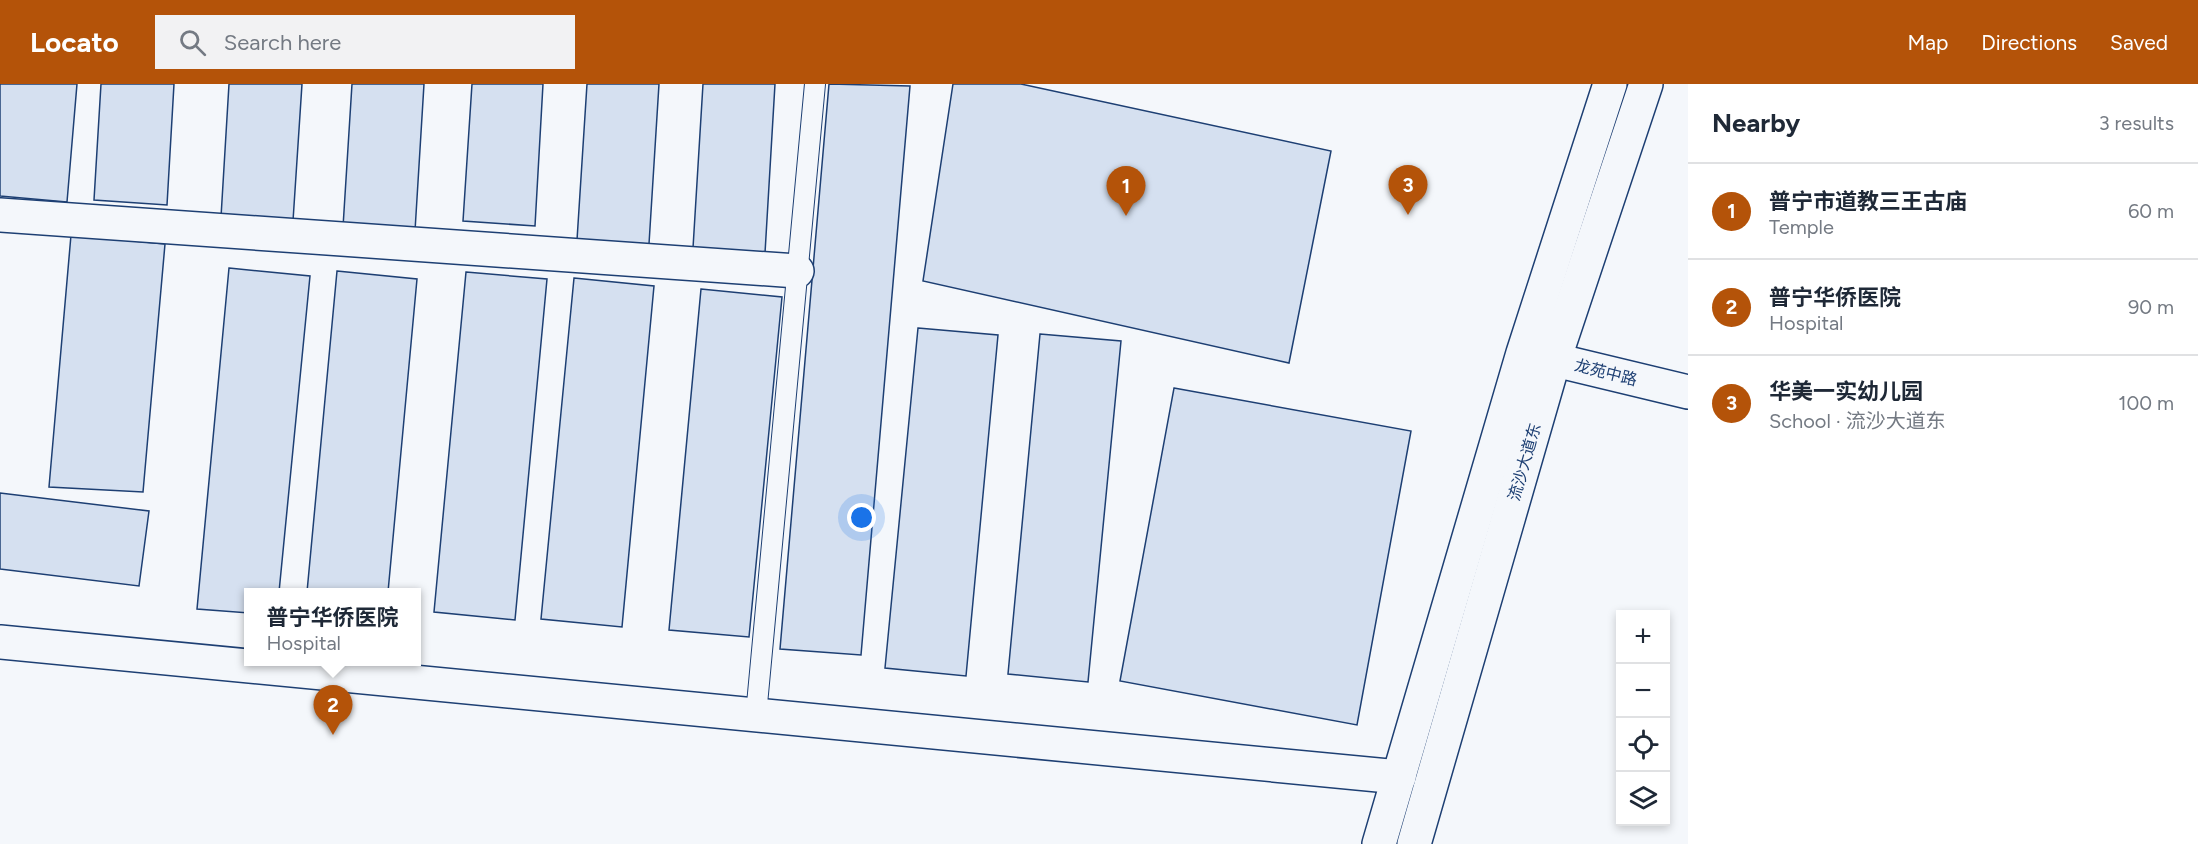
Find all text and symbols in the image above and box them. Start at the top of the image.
search box [155,15,575,69]
text: Locato [30,25,119,59]
icon: search [176,26,209,59]
text: Search here [224,29,341,56]
text: Map [1907,30,1948,55]
text: Directions [1981,30,2077,55]
text: Saved [2110,30,2168,55]
text: Nearby [1712,107,1800,139]
text: 3 results [2099,111,2174,135]
pin: 1 [1106,166,1146,216]
pin: 3 [1388,166,1428,215]
text: 普宁市道教三王古庙 [1769,188,1967,215]
text: 1 [1727,199,1736,223]
text: 60 m [2128,199,2174,223]
text: Temple [1769,215,1834,239]
text: 普宁华侨医院 [1769,284,1901,311]
text: 2 [1726,295,1737,319]
text: 90 m [2128,295,2174,319]
text: Hospital [1769,311,1844,335]
street label: 龙苑中路 [1573,356,1639,389]
text: 华美一实幼儿园 [1769,378,1923,405]
text: 3 [1726,391,1737,415]
text: 100 m [2118,391,2174,415]
text: School · 流沙大道东 [1769,409,1946,433]
street label: 流沙大道东 [1504,421,1545,503]
your location [847,503,876,532]
popup [244,588,421,666]
text: 普宁华侨医院 [266,604,399,631]
map controls [1616,610,1670,826]
button: + [1616,610,1670,664]
text: Hospital [266,631,341,655]
button: − [1616,664,1670,718]
pin: 2 [314,686,352,735]
button: locate [1616,718,1670,772]
button: layers [1616,772,1670,826]

